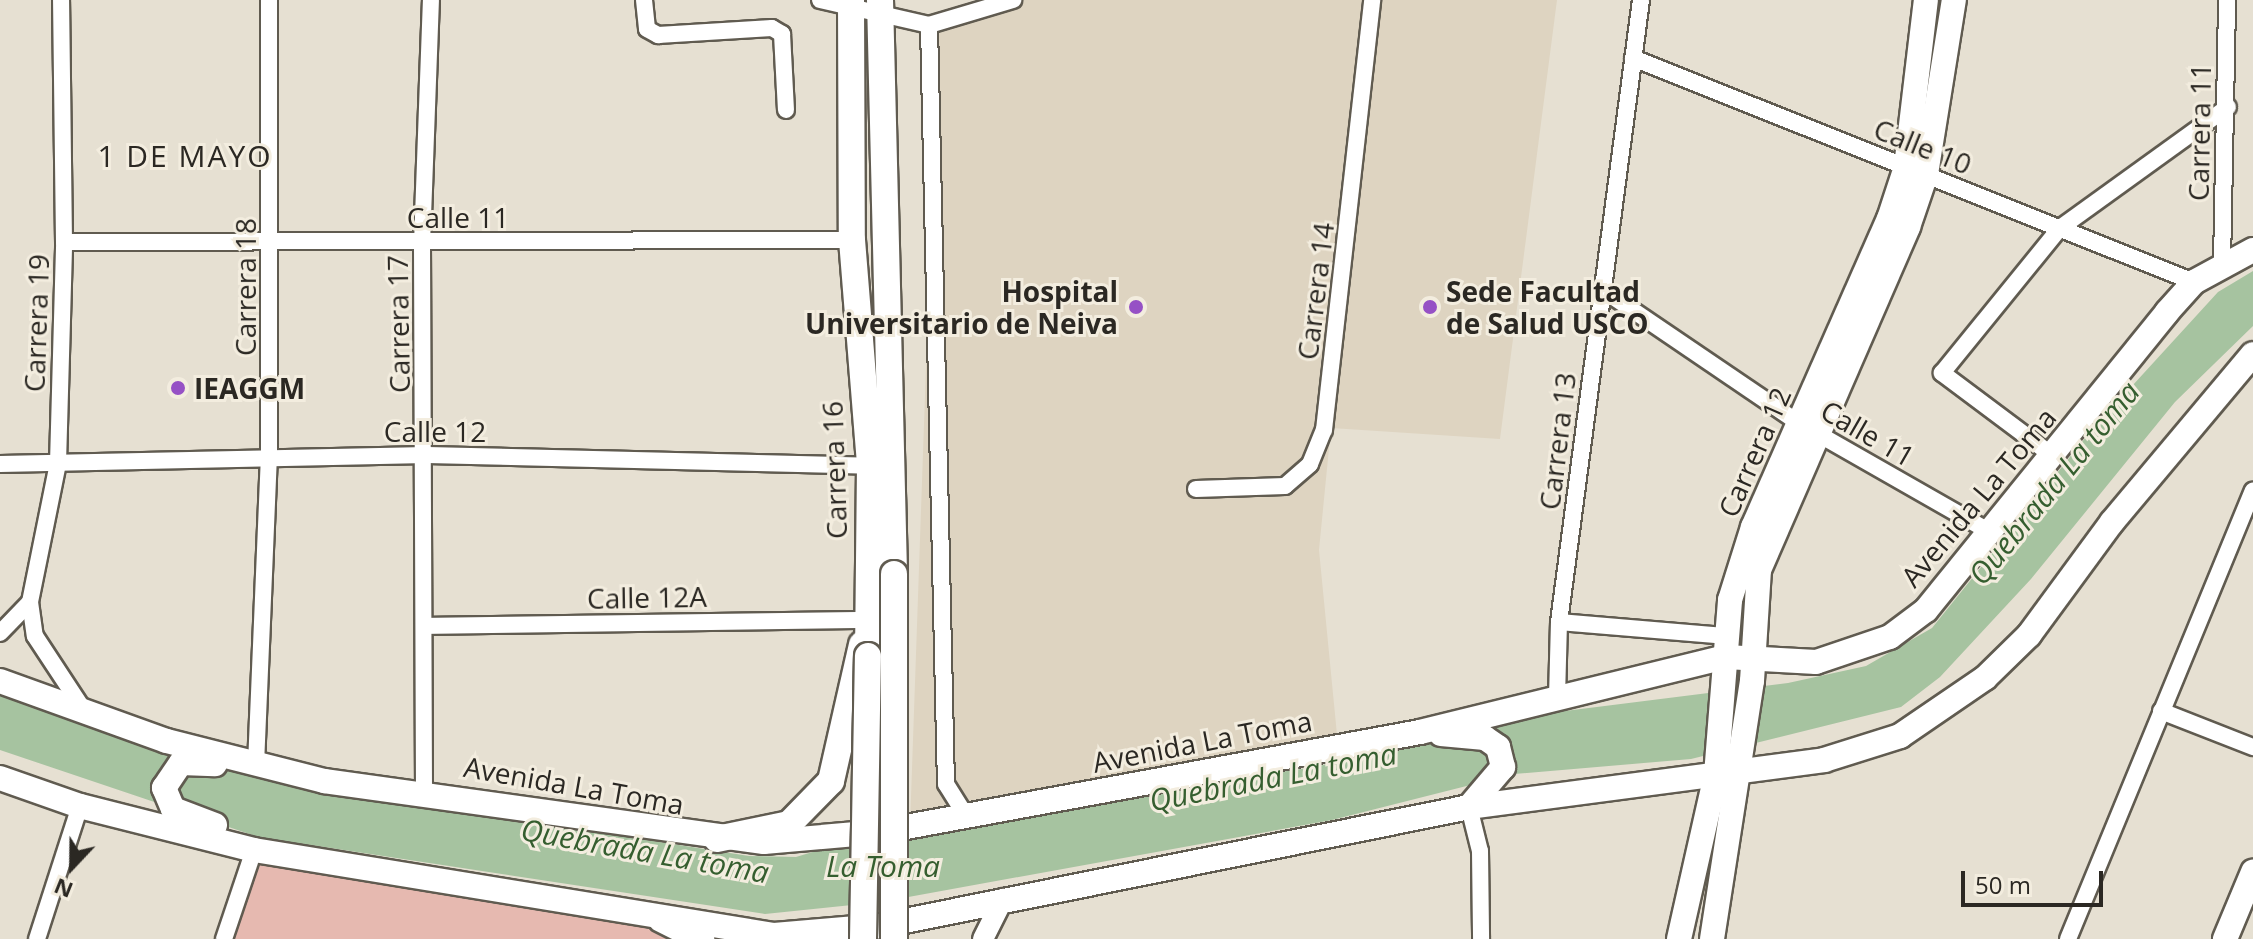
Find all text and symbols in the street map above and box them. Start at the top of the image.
street label: Carrera 11 [2181,63,2217,201]
street label: Calle 10 [1869,111,1977,181]
district label: 1 DE MAYO [97,138,273,174]
street label: Calle 11 [407,200,509,234]
street label: Carrera 18 [228,218,262,356]
street label: Carrera 14 [1290,220,1340,362]
street label: Carrera 19 [17,253,55,393]
street label: Carrera 17 [380,255,416,393]
place label: Hospital Universitario de Neiva [805,274,1118,340]
place label: Sede Facultad de Salud USCO [1446,274,1649,340]
marker: Hospital Universitario de Neiva [1125,296,1147,318]
marker: Sede Facultad de Salud USCO [1421,298,1439,316]
street label: Carrera 13 [1532,370,1582,512]
place label: IEAGGM [194,371,305,405]
water label: Quebrada La toma [1961,374,2147,592]
marker: IEAGGM [169,379,187,397]
street label: Carrera 12 [1711,382,1797,522]
street label: Calle 11 [1815,393,1921,473]
street label: Carrera 16 [815,400,853,540]
street label: Avenida La Toma [1894,401,2062,593]
street label: Calle 12 [384,414,486,448]
street label: Calle 12A [587,579,707,615]
street label: Avenida La Toma [1089,703,1315,779]
water label: Quebrada La toma [1146,735,1400,819]
street label: Avenida La Toma [461,749,687,821]
water label: Quebrada La toma [518,811,772,891]
north arrow [32,827,112,907]
water label: La Toma [826,848,940,884]
scale bar [1965,855,2107,905]
text: 50 m [1975,868,2031,901]
text: N [49,872,77,907]

